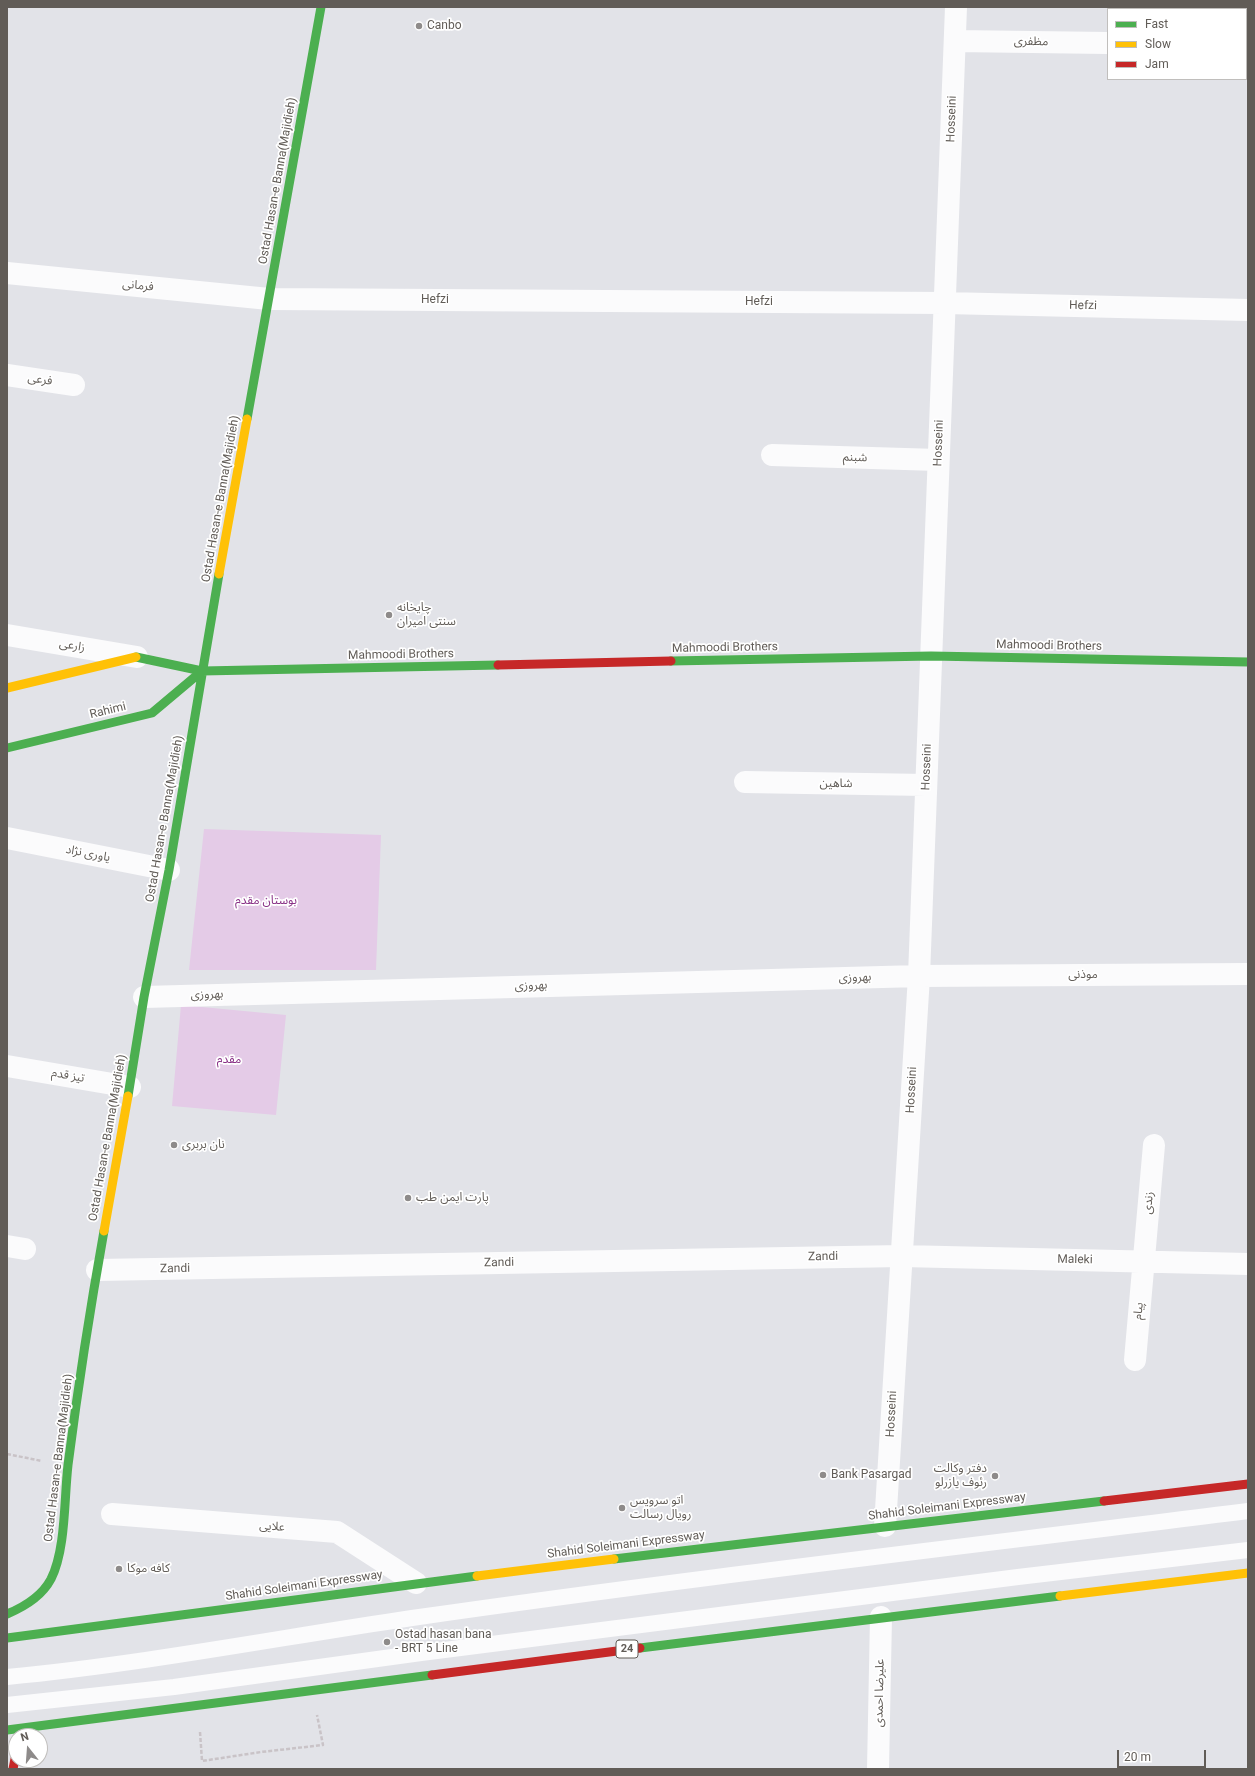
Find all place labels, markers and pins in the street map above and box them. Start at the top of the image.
place label: Canbo [427,19,462,33]
marker: Canbo [414,21,424,31]
place label: چایخانه سنتی امیران [397,601,456,629]
marker: چایخانه سنتی امیران [384,610,394,620]
place label: نان بربری [182,1138,225,1152]
marker: نان بربری [169,1140,179,1150]
place label: پارت ایمن طب [416,1191,489,1205]
marker: پارت ایمن طب [403,1193,413,1203]
place label: دفتر وکالت رئوف یازرلو [934,1462,987,1490]
place label: Bank Pasargad [831,1468,911,1482]
marker: Bank Pasargad [818,1470,828,1480]
marker: دفتر وکالت رئوف یازرلو [990,1471,1000,1481]
place label: اتو سرویس رویال رسالت [630,1494,691,1522]
marker: اتو سرویس رویال رسالت [617,1503,627,1513]
place label: کافه موکا [127,1562,170,1576]
marker: کافه موکا [114,1564,124,1574]
place label: Ostad hasan bana - BRT 5 Line [395,1628,492,1656]
marker: Ostad hasan bana - BRT 5 Line [382,1637,392,1647]

